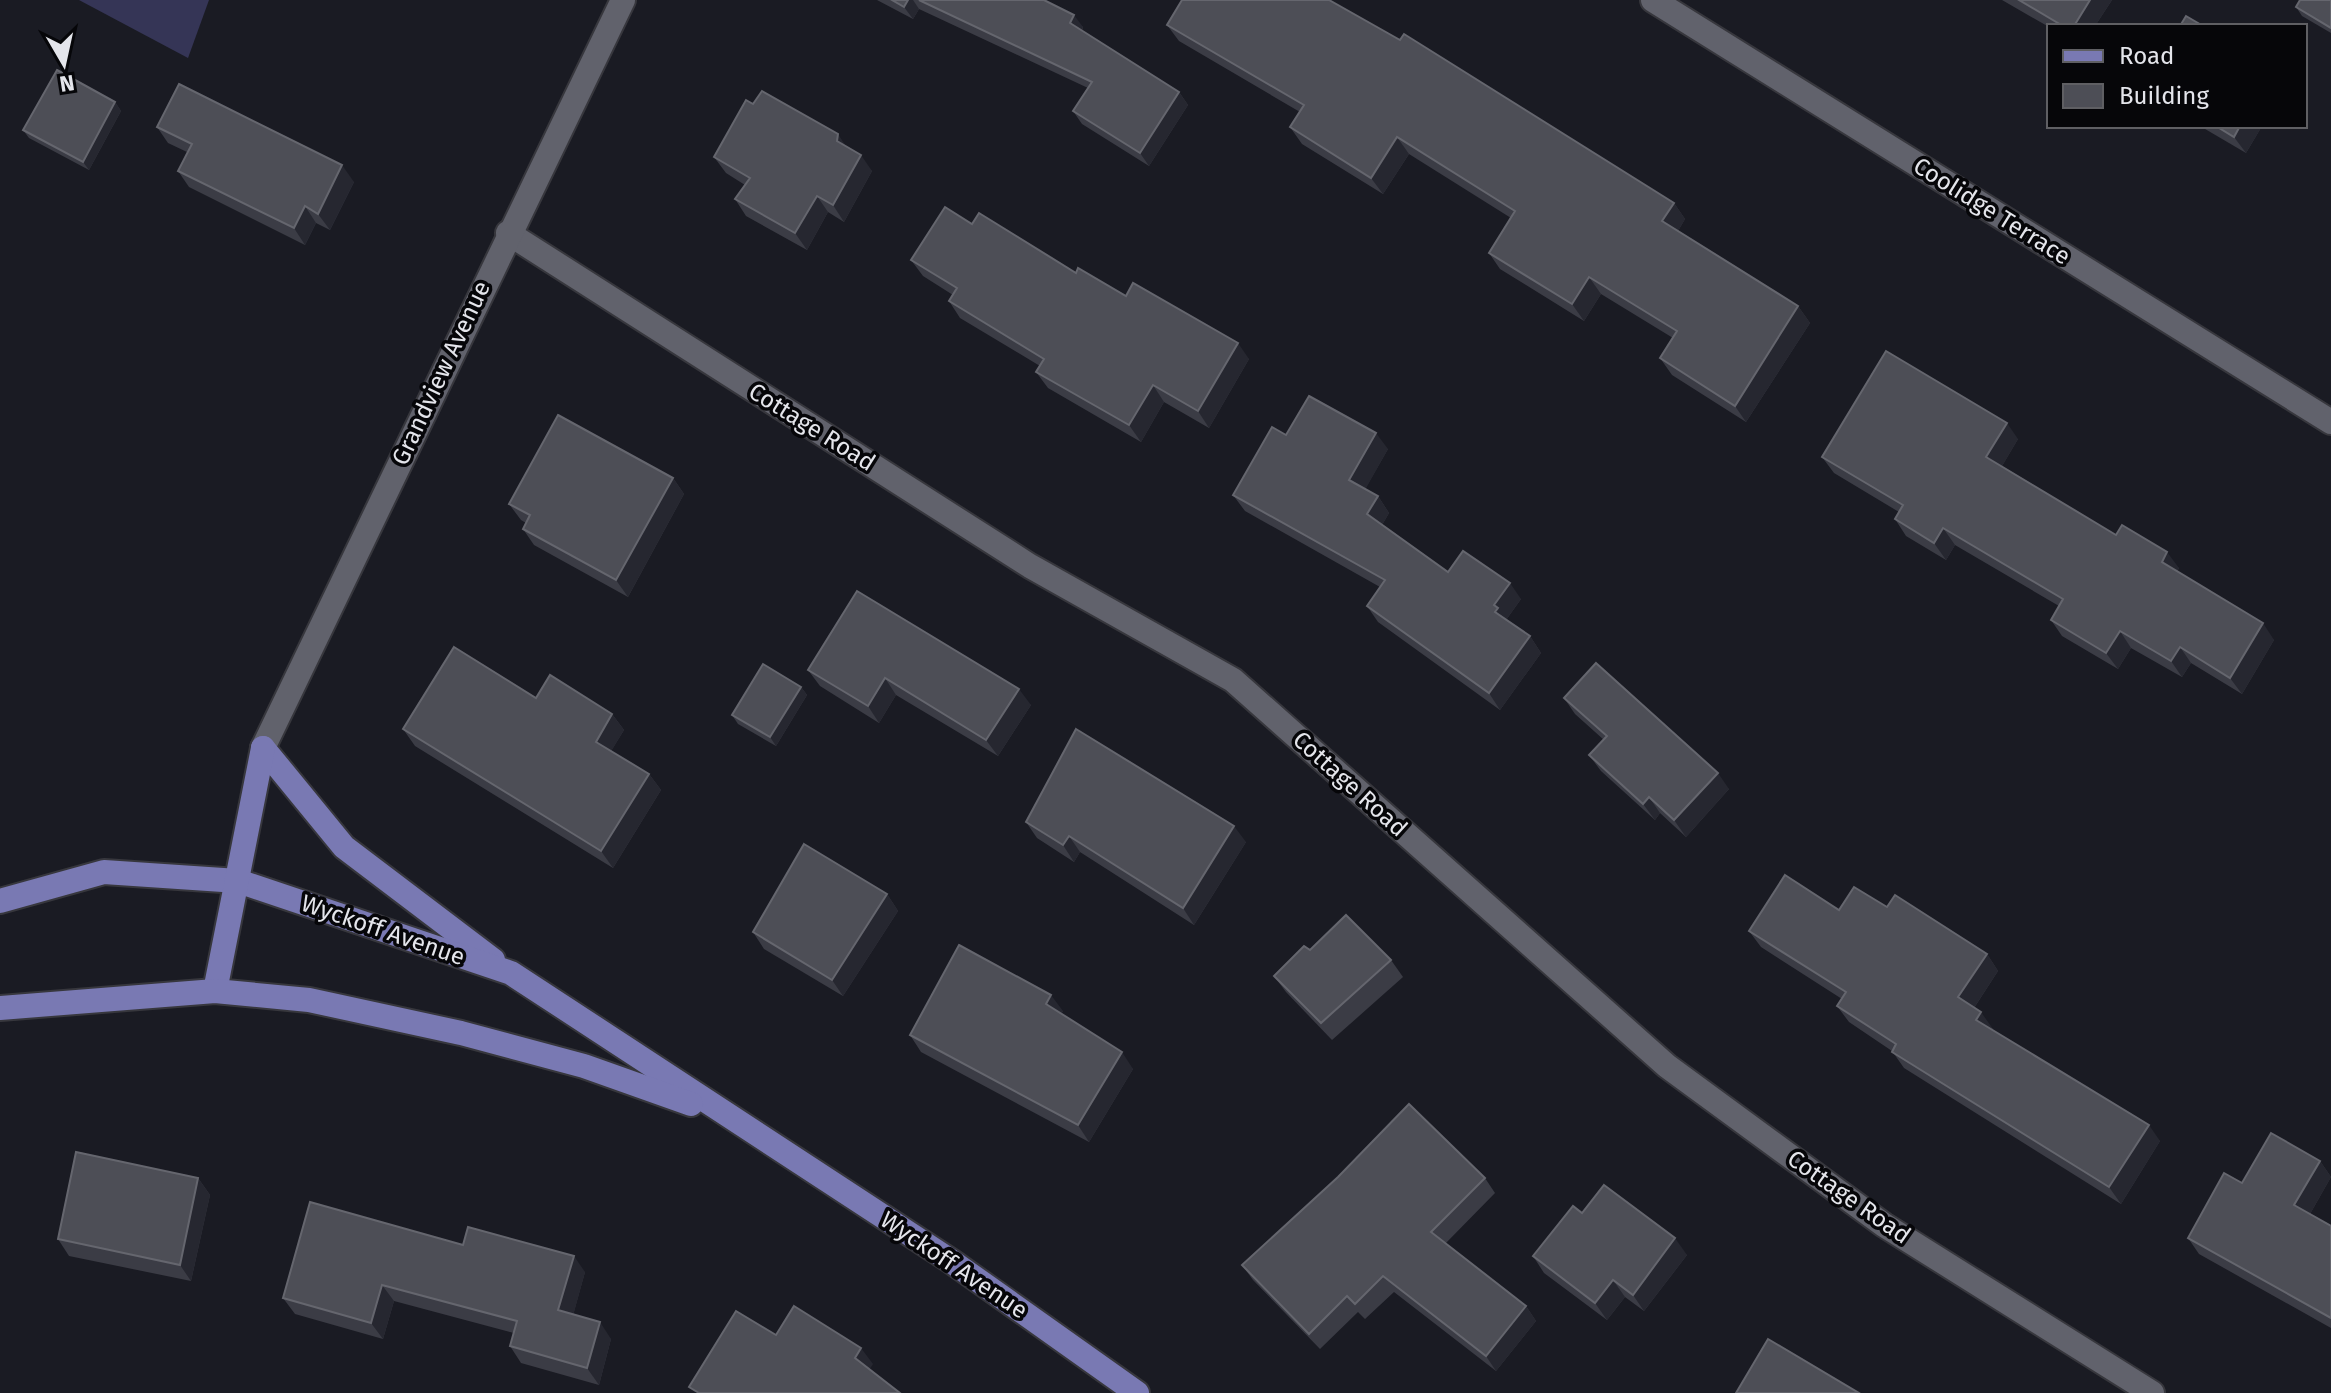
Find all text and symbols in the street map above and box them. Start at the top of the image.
north arrow [24,24,104,104]
legend [2047,24,2307,128]
text: Road [2119,42,2174,70]
text: N [58,69,76,98]
text: Building [2119,82,2209,110]
street label: Coolidge Terrace [1908,152,2076,270]
street label: Grandview Avenue [386,276,496,470]
street label: Cottage Road [744,377,880,477]
street label: Cottage Road [1287,725,1413,843]
street label: Wyckoff Avenue [298,889,468,971]
street label: Cottage Road [1782,1144,1916,1250]
street label: Wyckoff Avenue [875,1206,1033,1324]

